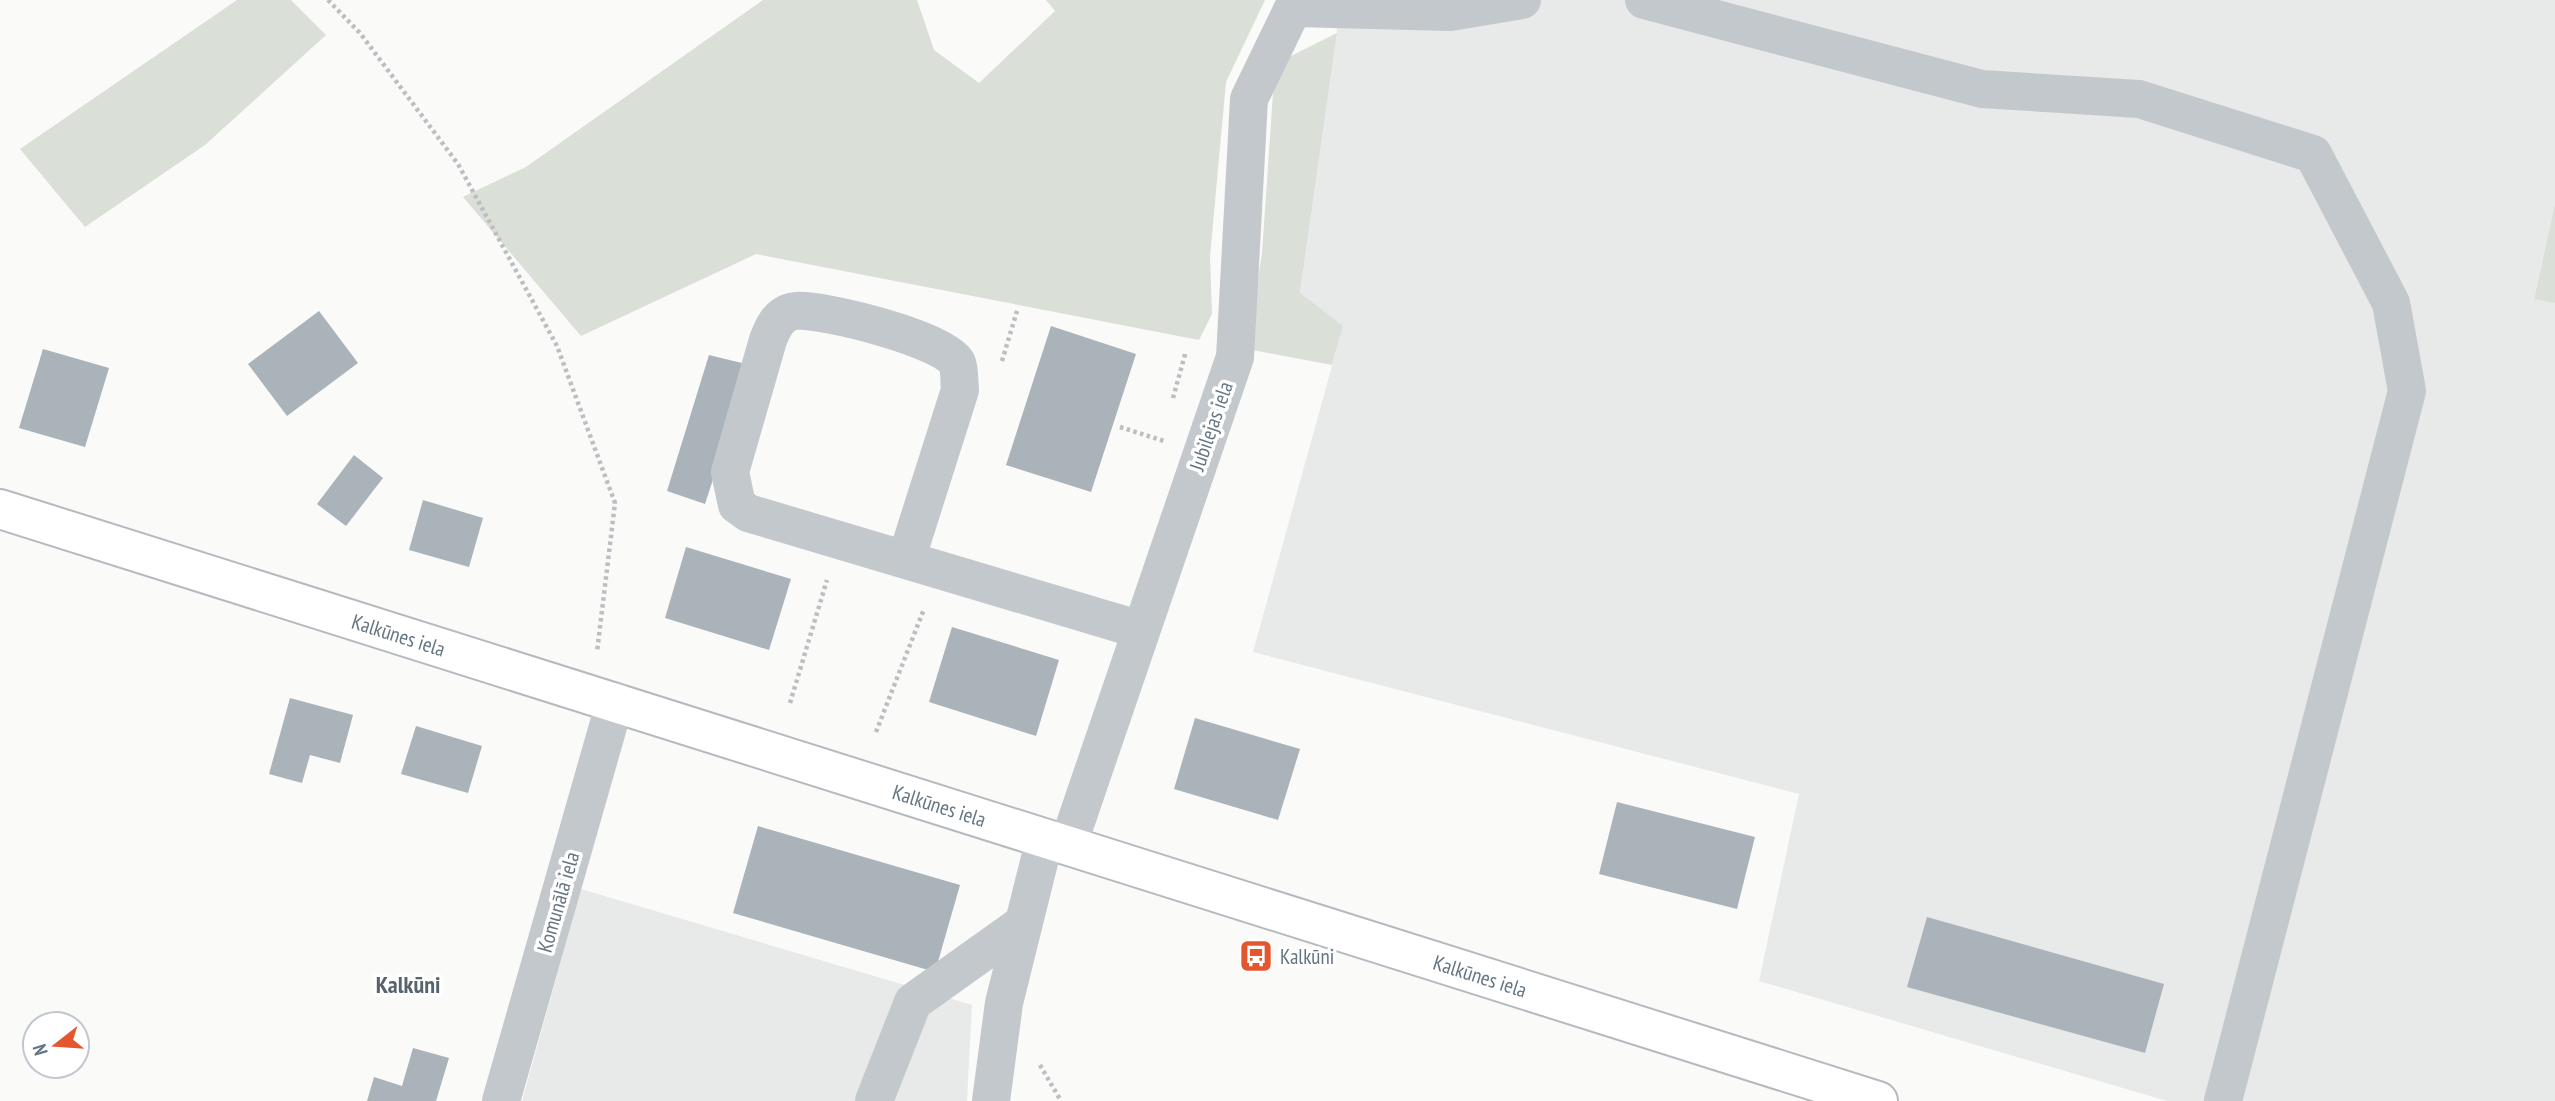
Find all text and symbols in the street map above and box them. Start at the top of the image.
street label: Jubilejas iela [1183,378,1239,475]
street label: Kalkūnes iela [349,607,449,662]
street label: Kalkūnes iela [889,778,990,833]
street label: Komunālā iela [531,849,585,955]
bus stop icon: Kalkūni [1237,937,1275,975]
place label: Kalkūni [1280,943,1334,970]
street label: Kalkūnes iela [1430,948,1530,1003]
district label: Kalkūni [376,969,440,1000]
north arrow [21,1010,91,1080]
text: N [27,1042,53,1058]

